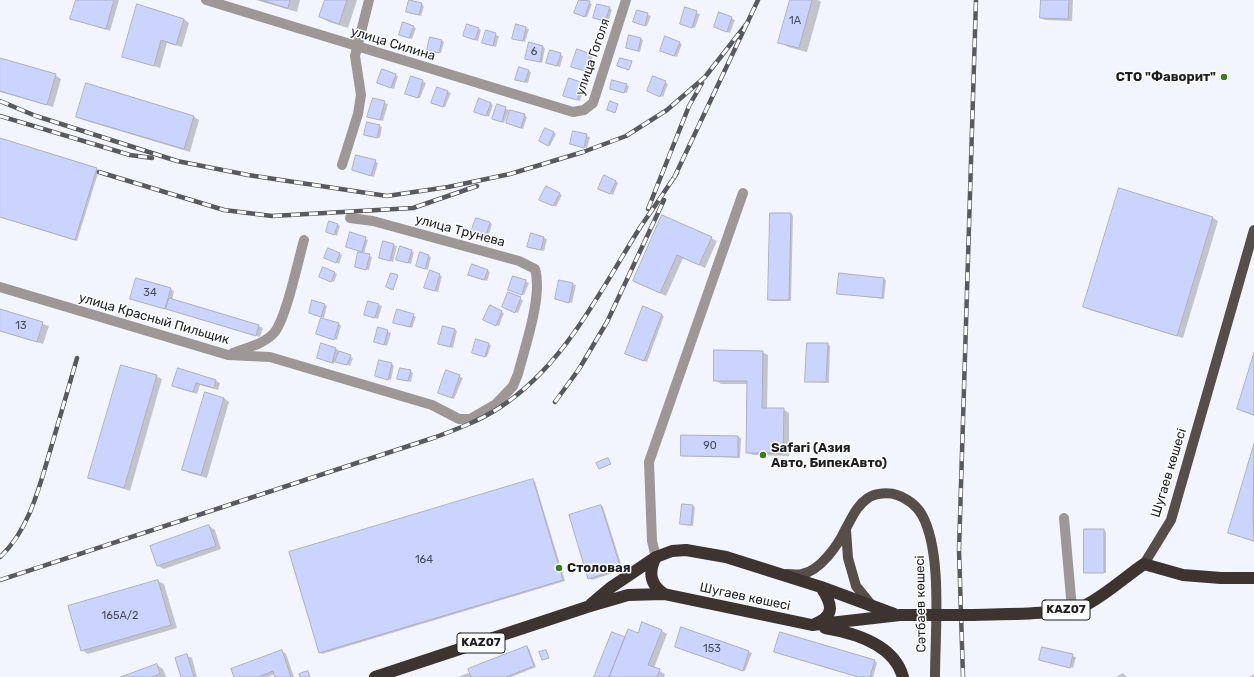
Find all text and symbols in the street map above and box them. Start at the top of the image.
house number: 1А [789,14,801,28]
street label: улица Гоголя [572,16,614,98]
street label: улица Силина [349,24,437,64]
house number: 6 [531,45,537,59]
place label: СТО "Фаворит" [1116,69,1216,85]
marker: СТО "Фаворит" [1219,72,1229,82]
street label: улица Трунева [413,212,507,250]
house number: 34 [143,286,157,300]
street label: улица Красный Пильщик [77,290,231,348]
house number: 13 [15,319,27,333]
street label: Шугаев көшесі [1148,427,1190,519]
house number: 90 [703,439,717,453]
place label: Safari (Азия Авто, БипекАвто) [771,440,887,471]
marker: Safari (Азия Авто, БипекАвто) [758,450,768,460]
house number: 164 [415,553,433,567]
street label: Сәтбаев көшесі [912,555,930,653]
place label: Столовая [567,560,631,576]
marker: Столовая [554,563,564,573]
street label: Шугаев көшесі [698,580,792,614]
road number: KAZ07 [1042,600,1090,620]
house number: 165А/2 [102,609,138,623]
road number: KAZ07 [457,633,505,653]
house number: 153 [703,642,721,656]

